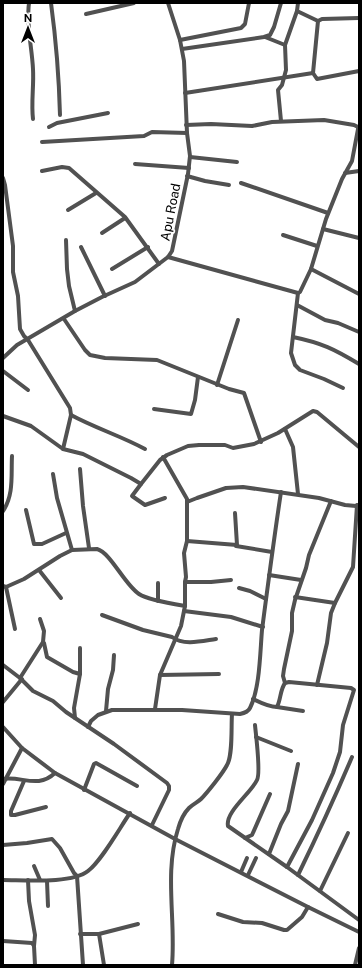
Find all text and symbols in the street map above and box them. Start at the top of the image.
north arrow [8,8,48,48]
text: N [24,12,32,24]
street label: Apu Road [158,182,183,242]

